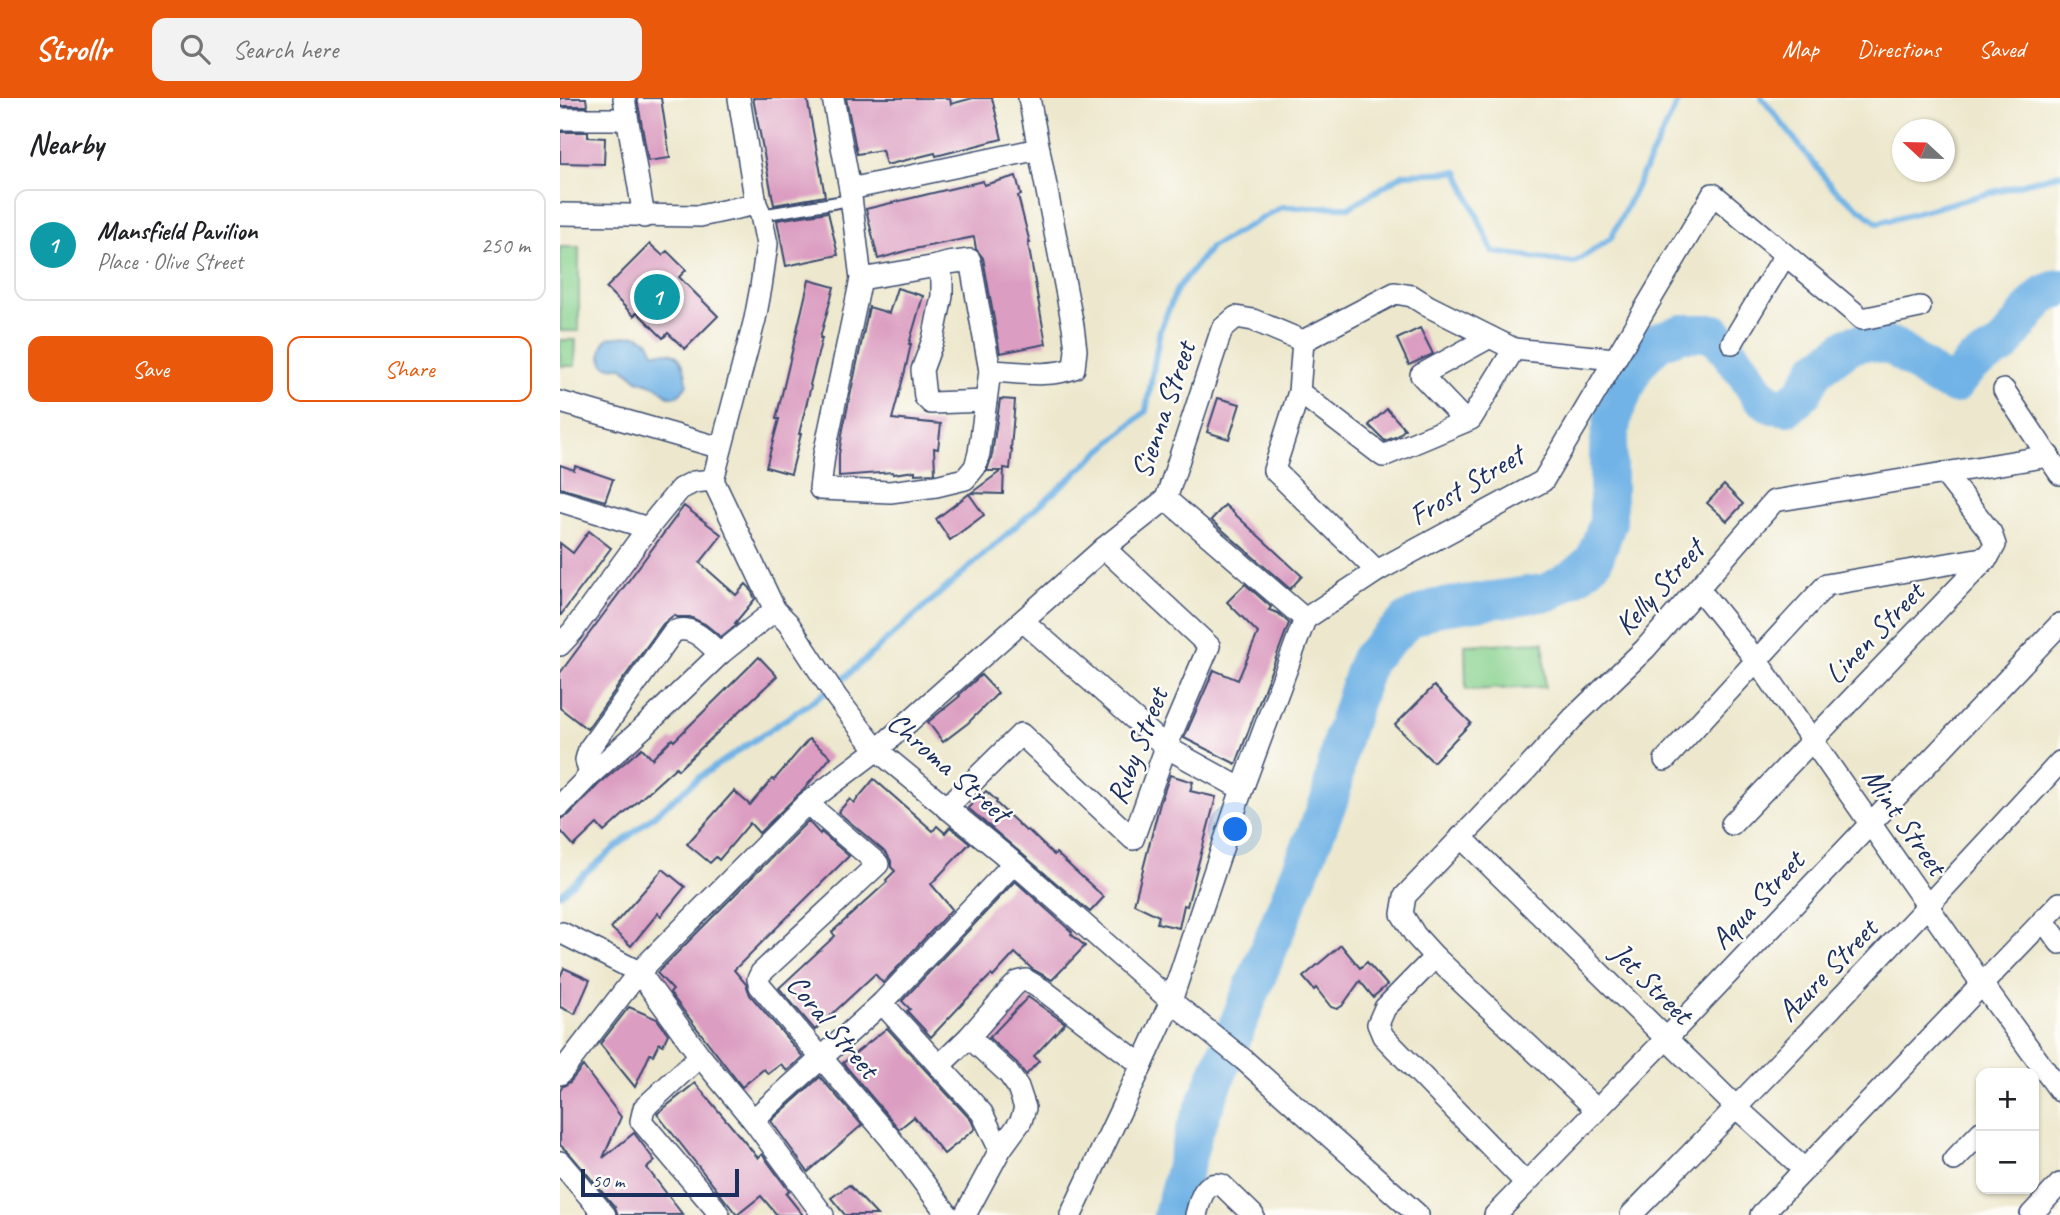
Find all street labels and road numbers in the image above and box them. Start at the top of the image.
street label: Sienna Street [1122,334,1205,483]
street label: Frost Street [1402,434,1534,534]
street label: Kelly Street [1606,528,1715,643]
street label: Linen Street [1816,572,1934,692]
street label: Ruby Street [1098,680,1178,809]
street label: Chroma Street [880,703,1021,834]
street label: Mint Street [1854,760,1958,885]
street label: Aqua Street [1702,841,1814,957]
street label: Azure Street [1769,908,1888,1030]
street label: Jet Street [1602,933,1703,1034]
street label: Coral Street [778,966,890,1088]

